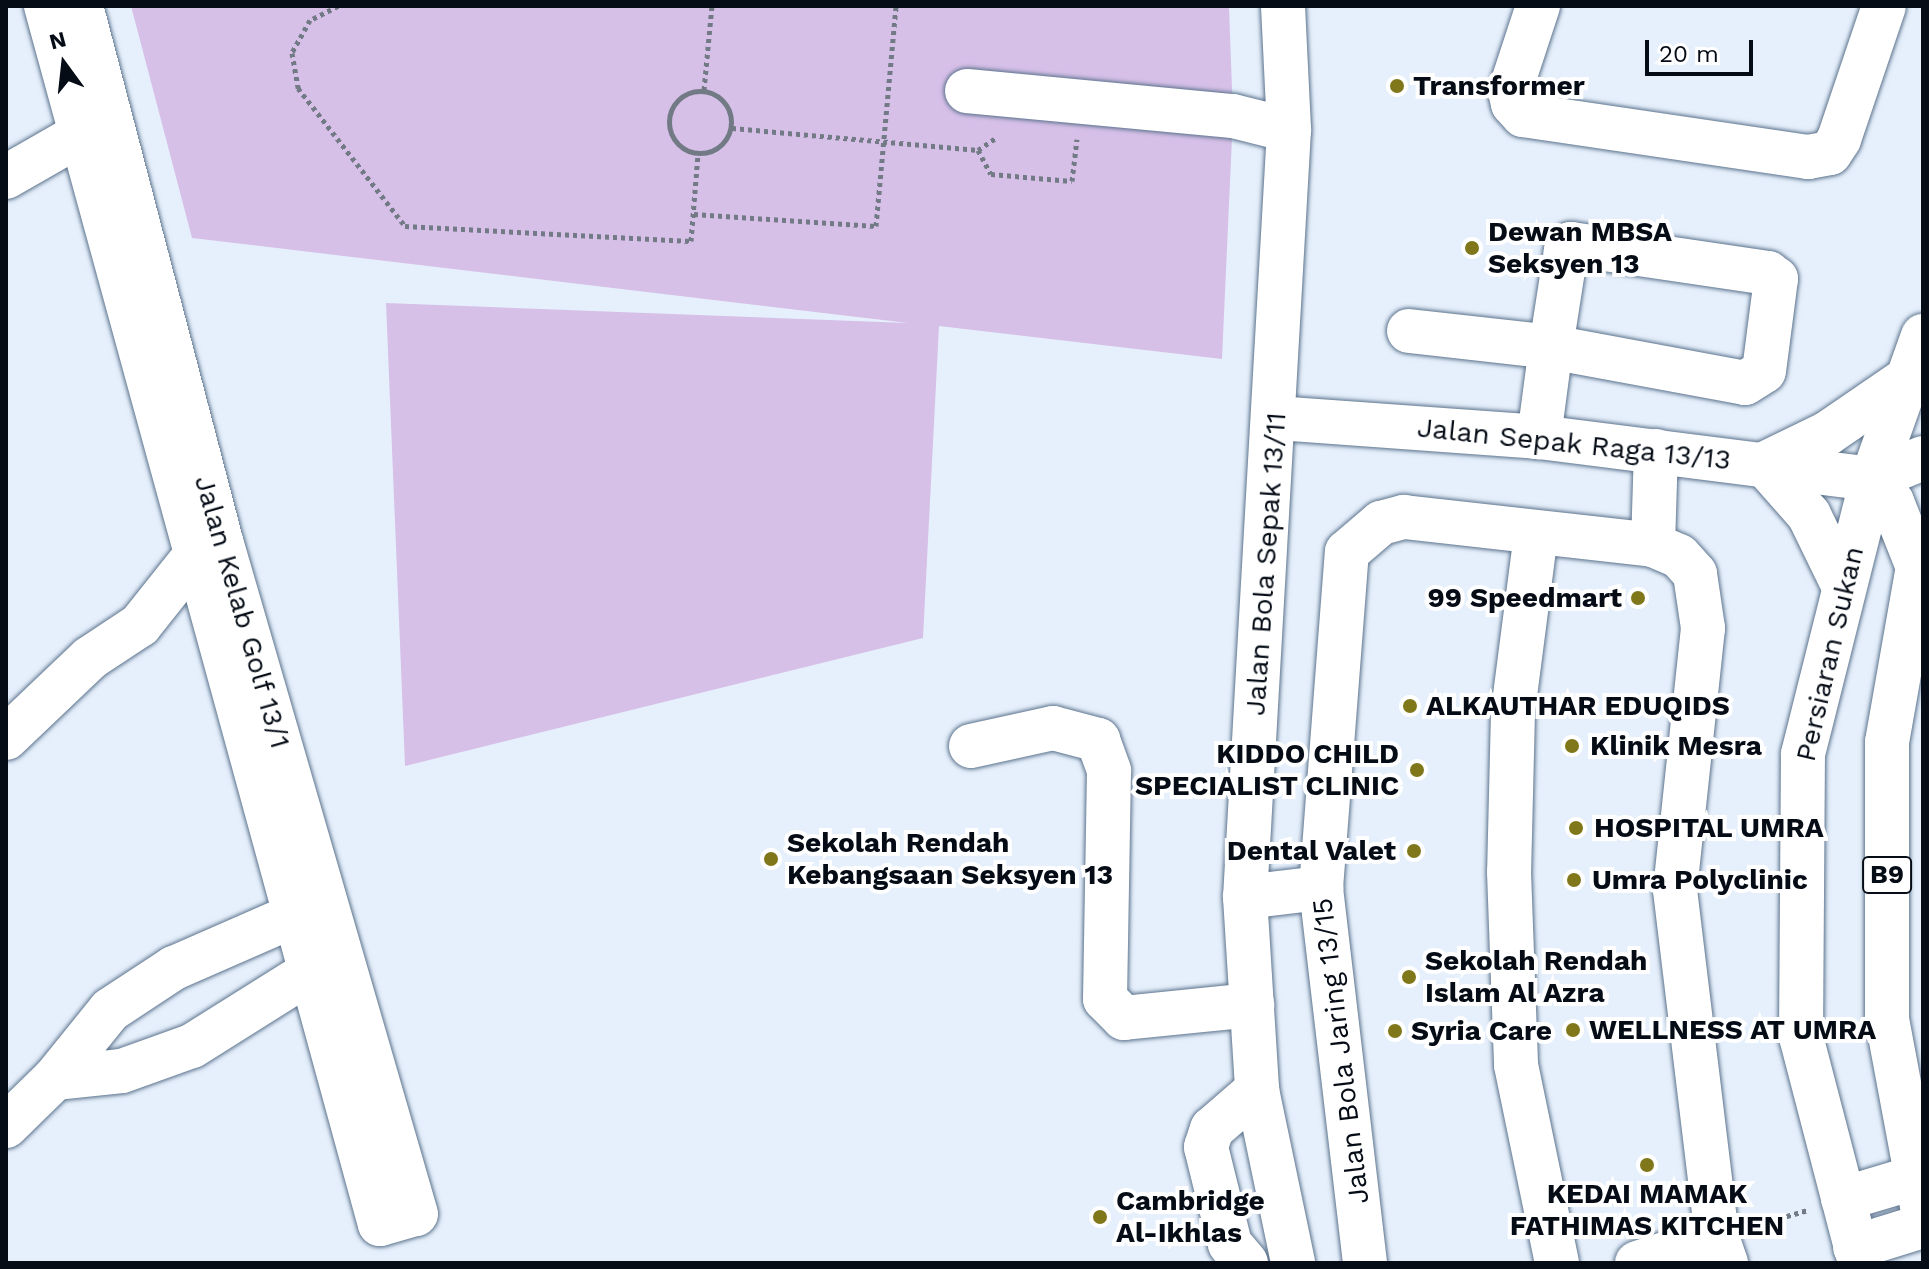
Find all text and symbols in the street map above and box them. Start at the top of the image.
north arrow [24,24,104,104]
scale bar [1649,24,1757,74]
text: N [47,26,69,55]
text: 20 m [1659,40,1719,68]
place label: Transformer [1413,69,1585,103]
marker: Transformer [1388,77,1406,95]
place label: Dewan MBSA Seksyen 13 [1488,215,1672,281]
marker: Dewan MBSA Seksyen 13 [1463,239,1481,257]
street label: Jalan Bola Sepak 13/11 [1239,410,1293,718]
street label: Jalan Sepak Raga 13/13 [1415,411,1733,477]
street label: Jalan Kelab Golf 13/1 [187,471,297,753]
street label: Persiaran Sukan [1789,543,1871,765]
place label: 99 Speedmart [1427,581,1622,615]
marker: 99 Speedmart [1629,589,1647,607]
place label: ALKAUTHAR EDUQIDS [1426,689,1730,723]
marker: ALKAUTHAR EDUQIDS [1401,697,1419,715]
place label: Klinik Mesra [1590,729,1762,763]
marker: Klinik Mesra [1561,735,1583,757]
place label: KIDDO CHILD SPECIALIST CLINIC [1134,737,1399,803]
marker: KIDDO CHILD SPECIALIST CLINIC [1406,759,1428,781]
place label: HOSPITAL UMRA [1594,811,1824,845]
marker: HOSPITAL UMRA [1565,817,1587,839]
place label: Sekolah Rendah Kebangsaan Seksyen 13 [787,826,1113,892]
place label: Dental Valet [1225,834,1396,868]
marker: Dental Valet [1403,840,1425,862]
marker: Sekolah Rendah Kebangsaan Seksyen 13 [762,850,780,868]
road number: B9 [1861,853,1913,897]
place label: Umra Polyclinic [1592,863,1808,897]
marker: Umra Polyclinic [1563,869,1585,891]
street label: Jalan Bola Jaring 13/15 [1305,895,1377,1207]
place label: Sekolah Rendah Islam Al Azra [1425,944,1647,1010]
marker: Sekolah Rendah Islam Al Azra [1400,968,1418,986]
place label: WELLNESS AT UMRA [1589,1013,1877,1047]
place label: Syria Care [1411,1014,1552,1048]
marker: WELLNESS AT UMRA [1564,1021,1582,1039]
marker: Syria Care [1386,1022,1404,1040]
marker: KEDAI MAMAK FATHIMAS KITCHEN [1638,1156,1656,1174]
place label: KEDAI MAMAK FATHIMAS KITCHEN [1510,1177,1784,1243]
place label: Cambridge Al-Ikhlas [1116,1184,1265,1250]
marker: Cambridge Al-Ikhlas [1091,1208,1109,1226]

